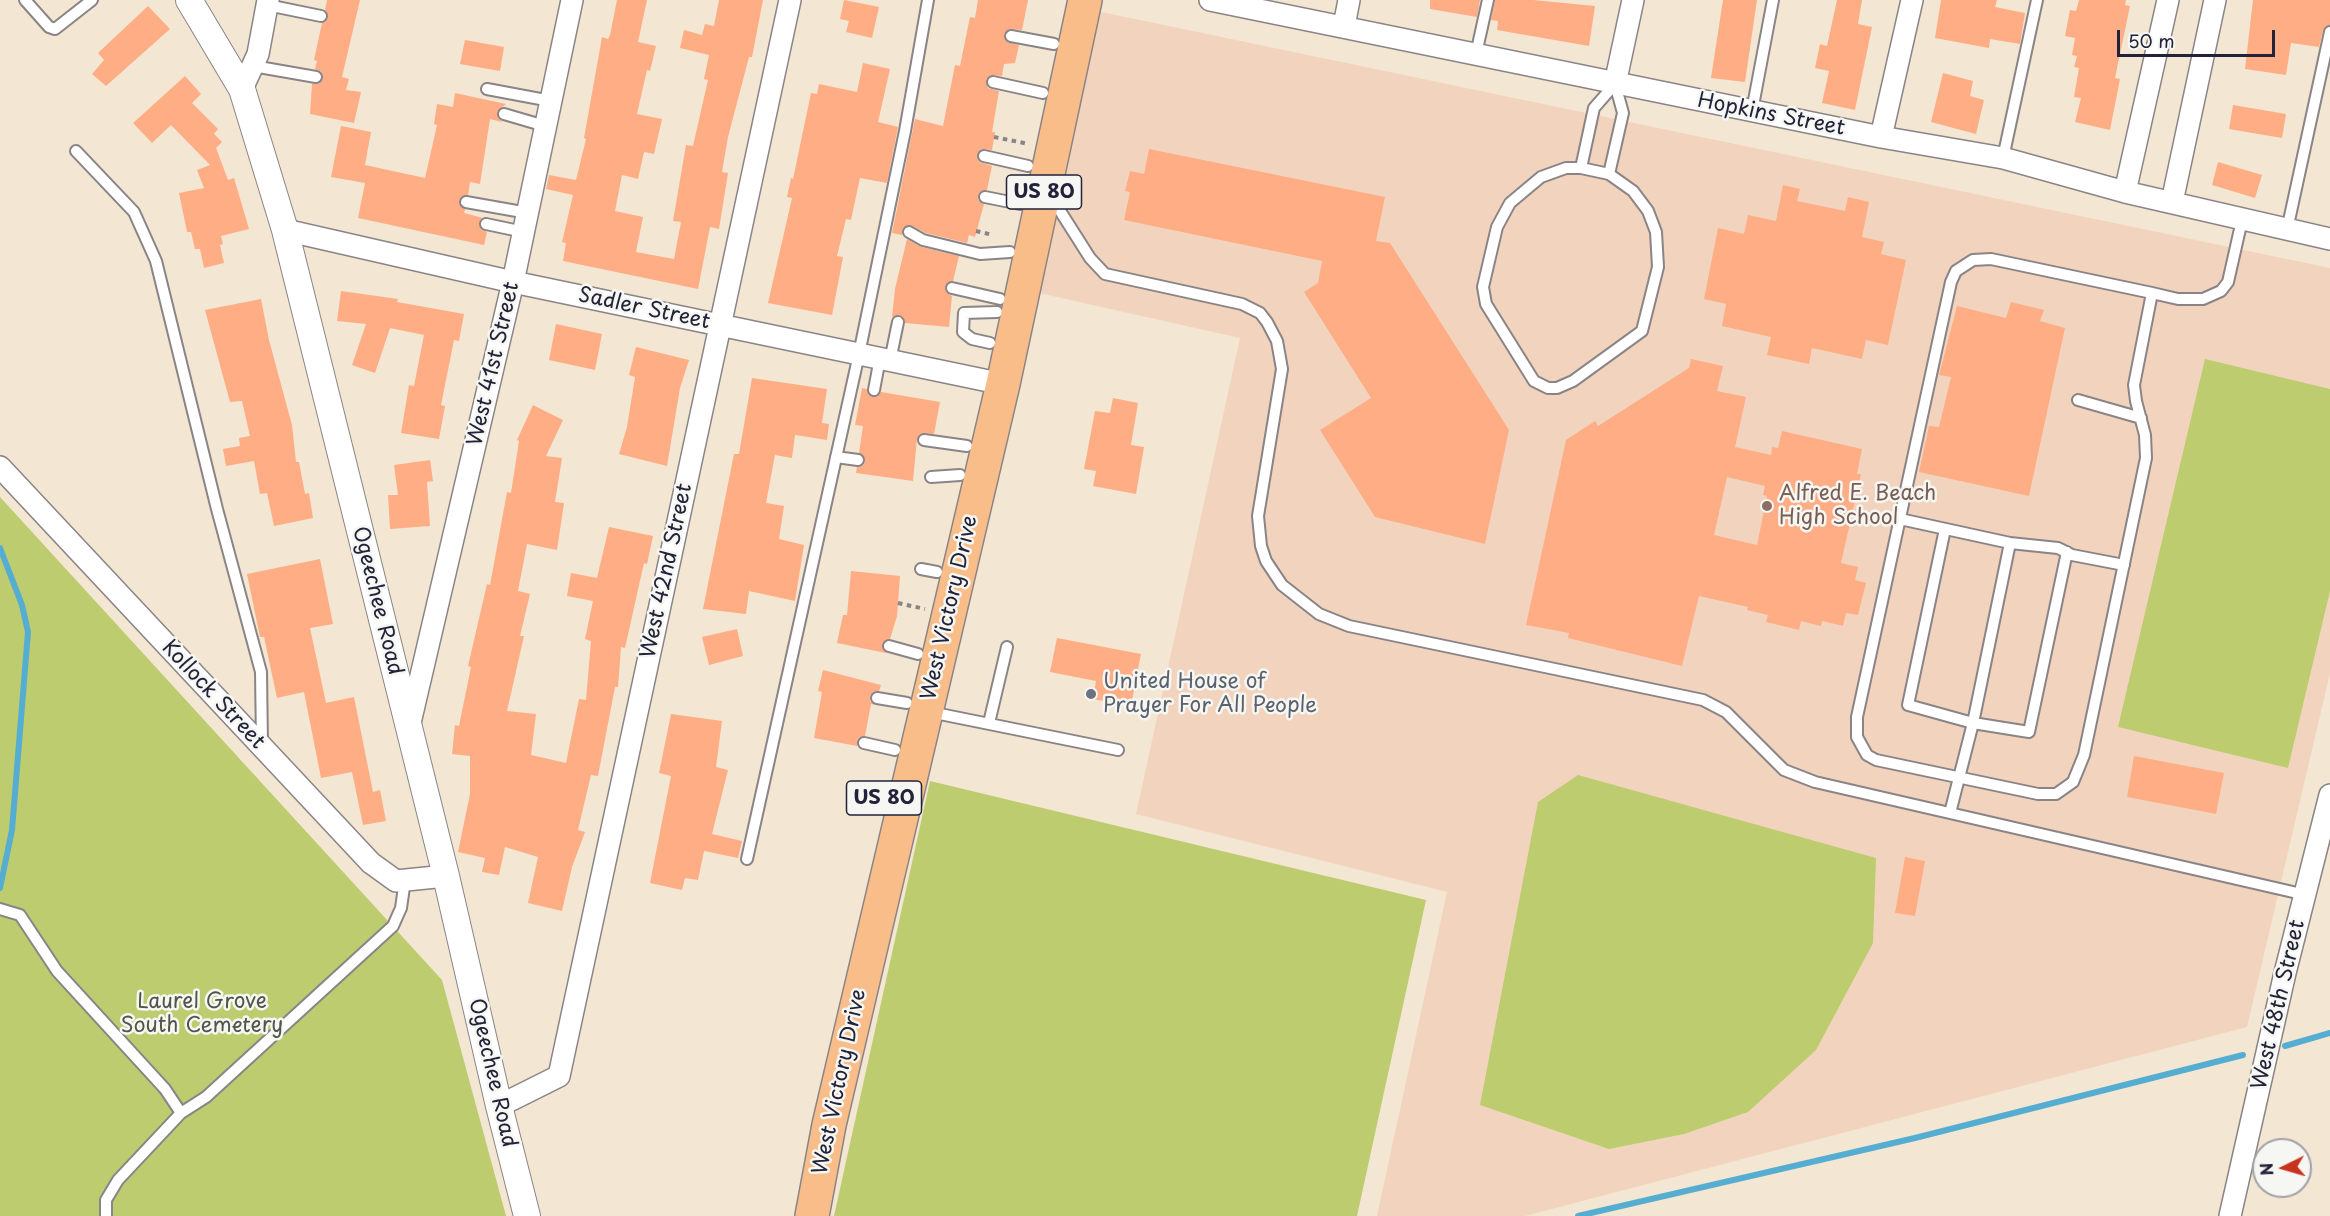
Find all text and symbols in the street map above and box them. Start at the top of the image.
scale bar [2120,18,2278,56]
text: 50 m [2128,27,2175,54]
street label: Hopkins Street [1695,88,1847,142]
road number: US 80 [1006,175,1082,209]
street label: West 41st Street [463,280,525,448]
street label: Sadler Street [576,283,712,335]
street label: West 42nd Street [636,481,698,661]
place label: Alfred E. Beach High School [1779,481,1936,531]
marker: Alfred E. Beach High School [1760,499,1774,513]
street label: West Victory Drive [916,513,984,703]
street label: Ogeechee Road [346,524,408,678]
street label: Kollock Street [156,635,270,755]
place label: United House of Prayer For All People [1103,669,1317,719]
marker: United House of Prayer For All People [1084,687,1098,701]
road number: US 80 [846,781,922,815]
street label: West 48th Street [2247,918,2311,1092]
street label: West Victory Drive [808,987,872,1177]
park label: Laurel Grove South Cemetery [121,989,283,1039]
street label: Ogeechee Road [463,996,521,1150]
north arrow [2252,1138,2312,1198]
text: N [2254,1162,2279,1177]

